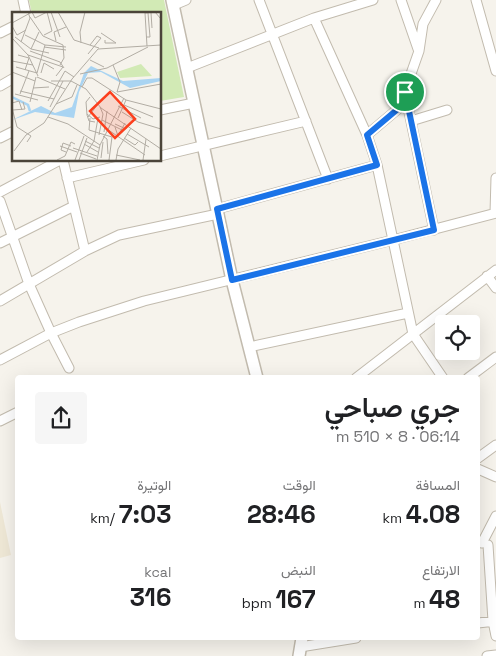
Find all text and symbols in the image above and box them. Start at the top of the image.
inset map [12,12,161,161]
pin [384,71,426,113]
icon: arrive [391,78,419,106]
map controls [435,315,480,360]
button: locate [435,315,480,360]
text: جري صباحي [324,389,460,425]
button: share [35,392,87,444]
text: 06:14 · 8 × 510 m [336,426,460,447]
text: الوتيرة [137,476,171,494]
text: الوقت [283,476,316,494]
text: المسافة [416,476,460,494]
text: 7:03 [119,498,171,530]
text: 28:46 [247,498,316,530]
text: 4.08 [406,498,460,530]
text: /km [90,509,119,527]
text: km [383,509,406,527]
text: النبض [281,561,316,579]
text: الارتفاع [422,561,460,579]
text: kcal [144,563,171,581]
text: 316 [130,581,171,613]
text: 167 [275,583,316,615]
text: 48 [429,583,460,615]
text: bpm [242,594,275,612]
text: m [413,594,429,612]

